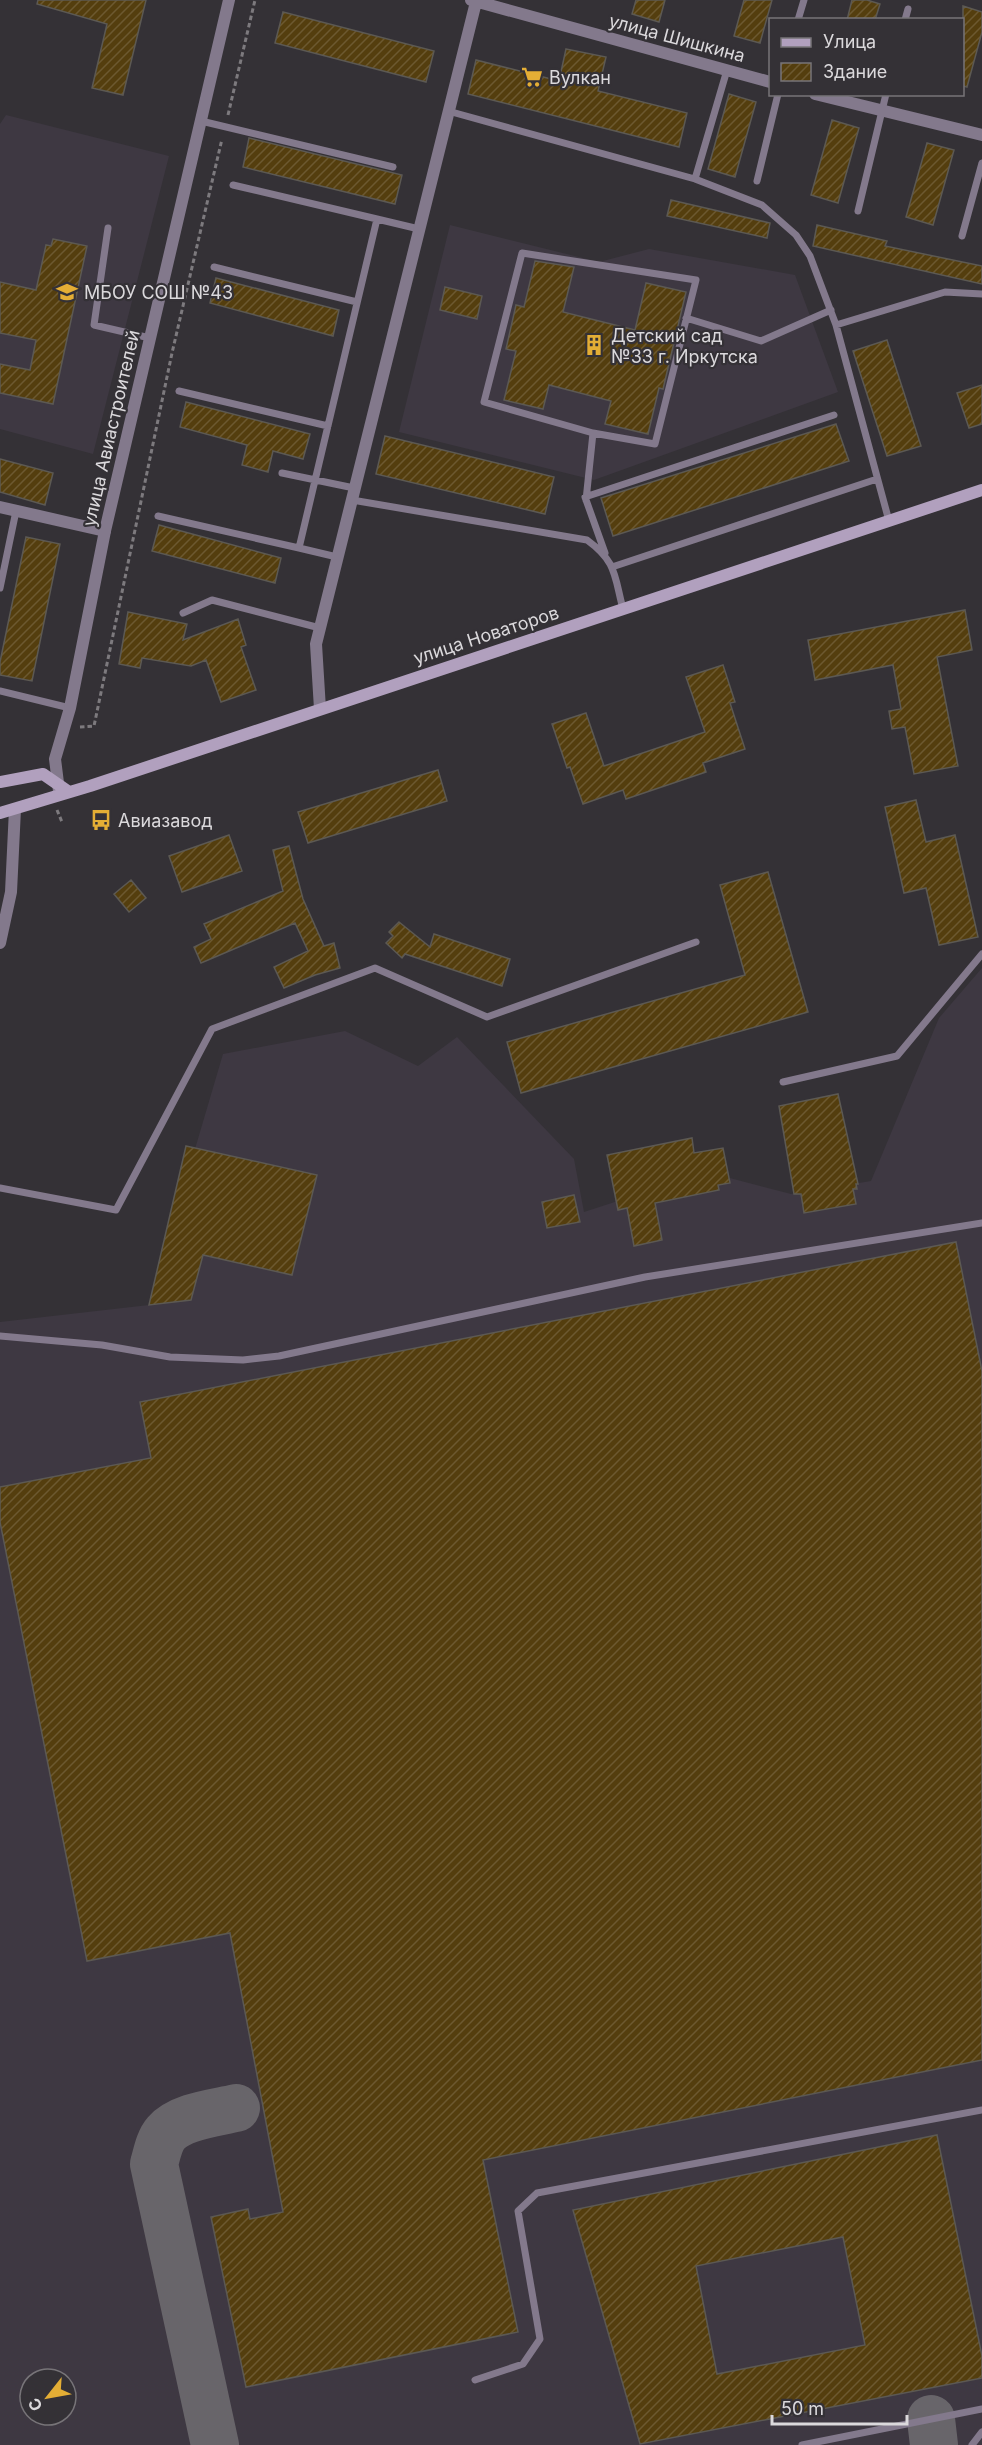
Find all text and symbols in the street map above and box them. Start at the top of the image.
street label: улица Шишкина [607,10,747,66]
legend [769,18,964,96]
text: Улица [823,31,876,52]
text: Здание [823,61,887,82]
supermarket icon: Вулкан [520,65,544,89]
place label: Вулкан [549,67,611,88]
school or university icon: МБОУ СОШ №43 [55,280,79,304]
place label: МБОУ СОШ №43 [84,282,233,303]
place label: Детский сад №33 г. Иркутска [611,325,758,367]
street label: улица Авиастроителей [78,328,144,528]
building icon: Детский сад №33 г. Иркутска [582,333,606,357]
street label: улица Новаторов [411,602,561,668]
bus stop icon: Авиазавод [89,808,113,832]
place label: Авиазавод [118,810,213,831]
north arrow [18,2367,78,2427]
scale bar [772,2388,907,2426]
text: С [23,2394,47,2415]
text: 50 m [781,2398,824,2419]

